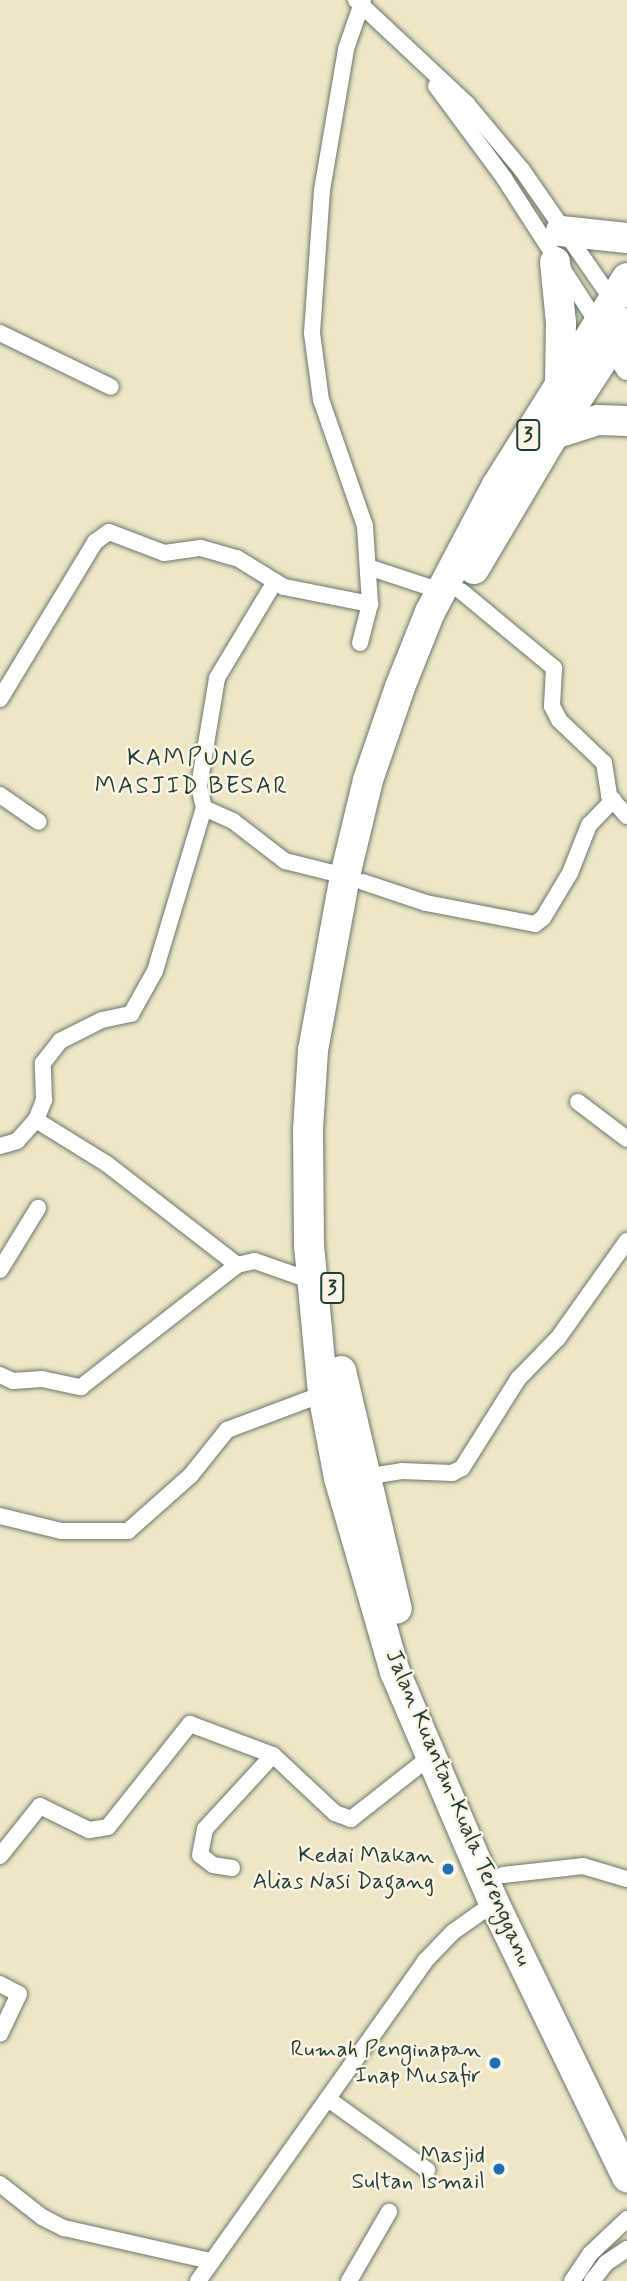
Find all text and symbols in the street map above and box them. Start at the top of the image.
road number: 3 [516,418,540,452]
district label: KAMPUNG MASJID BESAR [95,745,289,801]
road number: 3 [320,1270,344,1306]
street label: Jalan Kuantan-Kuala Terengganu [377,1643,539,1973]
place label: Kedai Makan Alias Nasi Dagang [251,1842,434,1896]
marker: Kedai Makan Alias Nasi Dagang [440,1861,456,1877]
place label: Rumah Penginapan Inap Musafir [289,2036,481,2090]
marker: Rumah Penginapan Inap Musafir [487,2055,503,2071]
place label: Masjid Sultan Ismail [352,2142,485,2196]
marker: Masjid Sultan Ismail [491,2161,507,2177]

